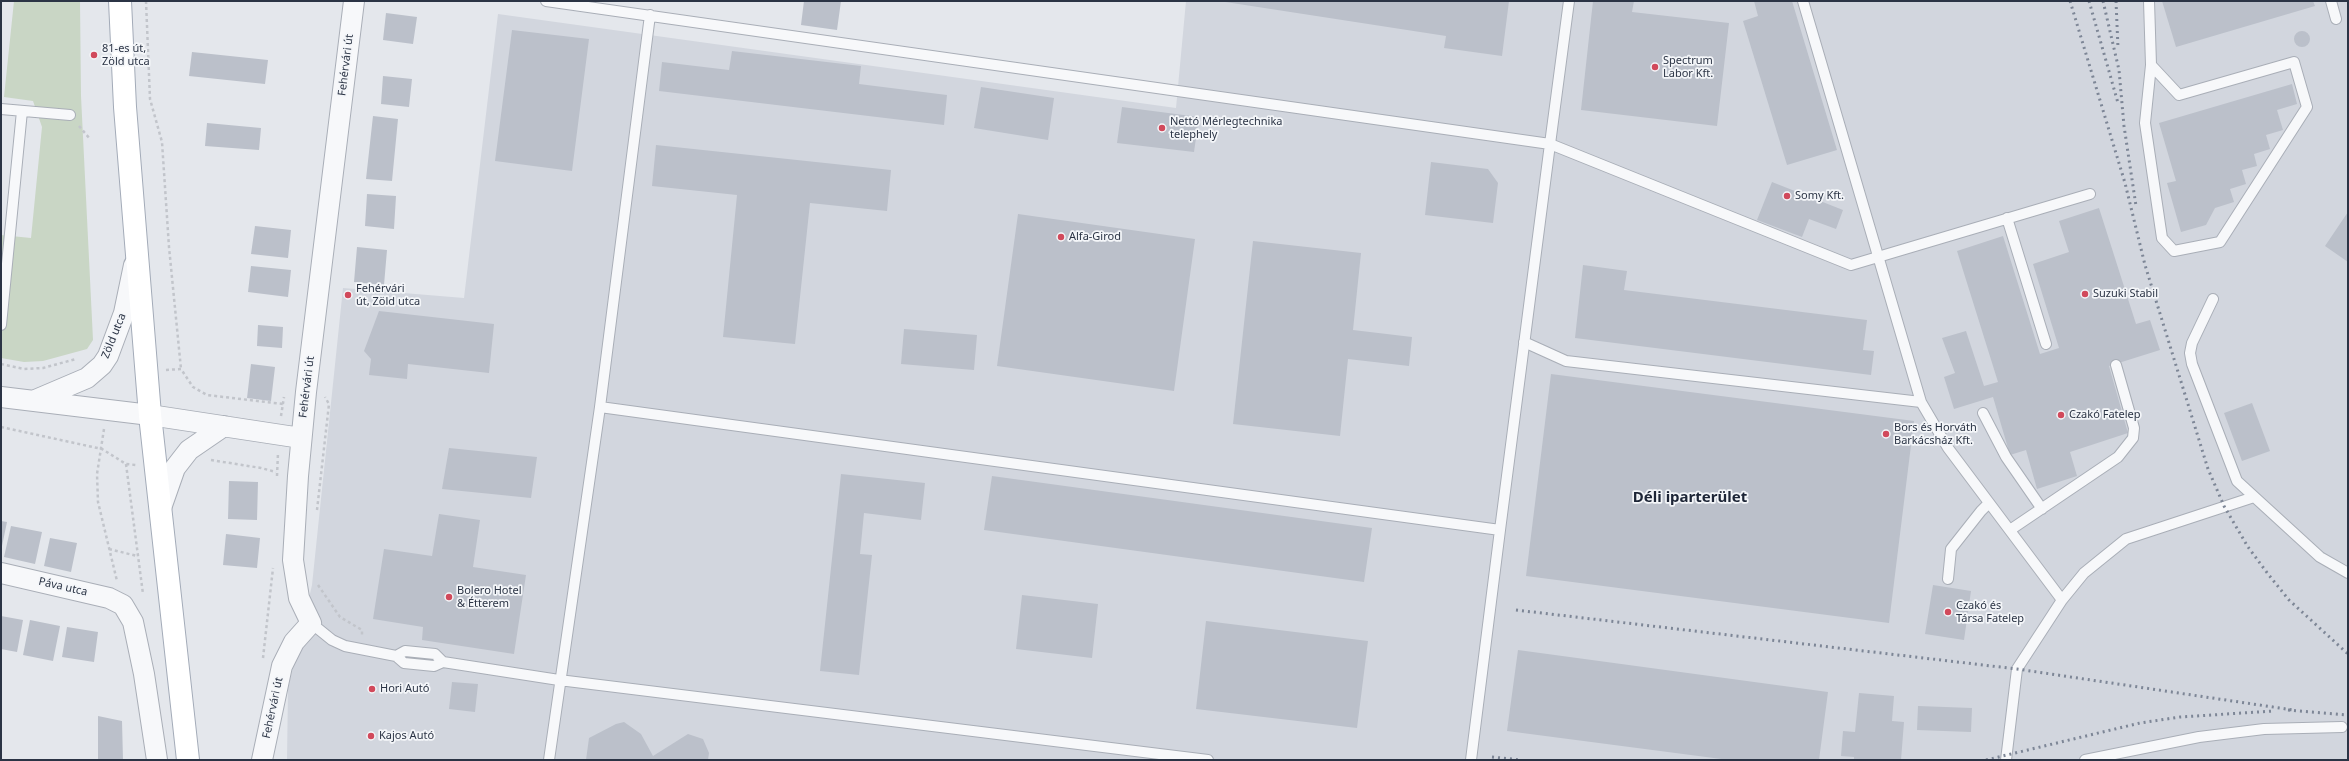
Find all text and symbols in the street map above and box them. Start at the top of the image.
street label: Fehérvári út [336,33,356,97]
place label: 81-es út, Zöld utca [102,42,150,68]
marker: 81-es út, Zöld utca [89,50,99,60]
place label: Spectrum Labor Kft. [1663,54,1713,80]
marker: Spectrum Labor Kft. [1650,62,1660,72]
place label: Nettó Mérlegtechnika telephely [1170,115,1282,141]
marker: Nettó Mérlegtechnika telephely [1157,123,1167,133]
place label: Somy Kft. [1795,189,1844,203]
marker: Somy Kft. [1782,191,1792,201]
place label: Alfa-Girod [1069,230,1121,244]
marker: Alfa-Girod [1056,232,1066,242]
place label: Fehérvári út, Zöld utca [356,282,420,308]
place label: Suzuki Stabil [2093,287,2158,301]
marker: Suzuki Stabil [2080,289,2090,299]
marker: Fehérvári út, Zöld utca [343,290,353,300]
street label: Zöld utca [99,311,129,361]
street label: Fehérvári út [297,355,317,419]
place label: Czakó Fatelep [2069,408,2141,422]
marker: Czakó Fatelep [2056,410,2066,420]
place label: Bors és Horváth Barkácsház Kft. [1894,421,1977,447]
marker: Bors és Horváth Barkácsház Kft. [1881,429,1891,439]
district label: Déli iparterület [1633,489,1747,507]
street label: Páva utca [37,575,89,599]
place label: Bolero Hotel & Étterem [457,584,522,610]
marker: Bolero Hotel & Étterem [444,592,454,602]
place label: Czakó és Társa Fatelep [1956,599,2024,625]
marker: Czakó és Társa Fatelep [1943,607,1953,617]
street label: Fehérvári út [260,676,286,740]
place label: Hori Autó [380,682,429,696]
marker: Hori Autó [367,684,377,694]
place label: Kajos Autó [379,729,434,743]
marker: Kajos Autó [366,731,376,741]

